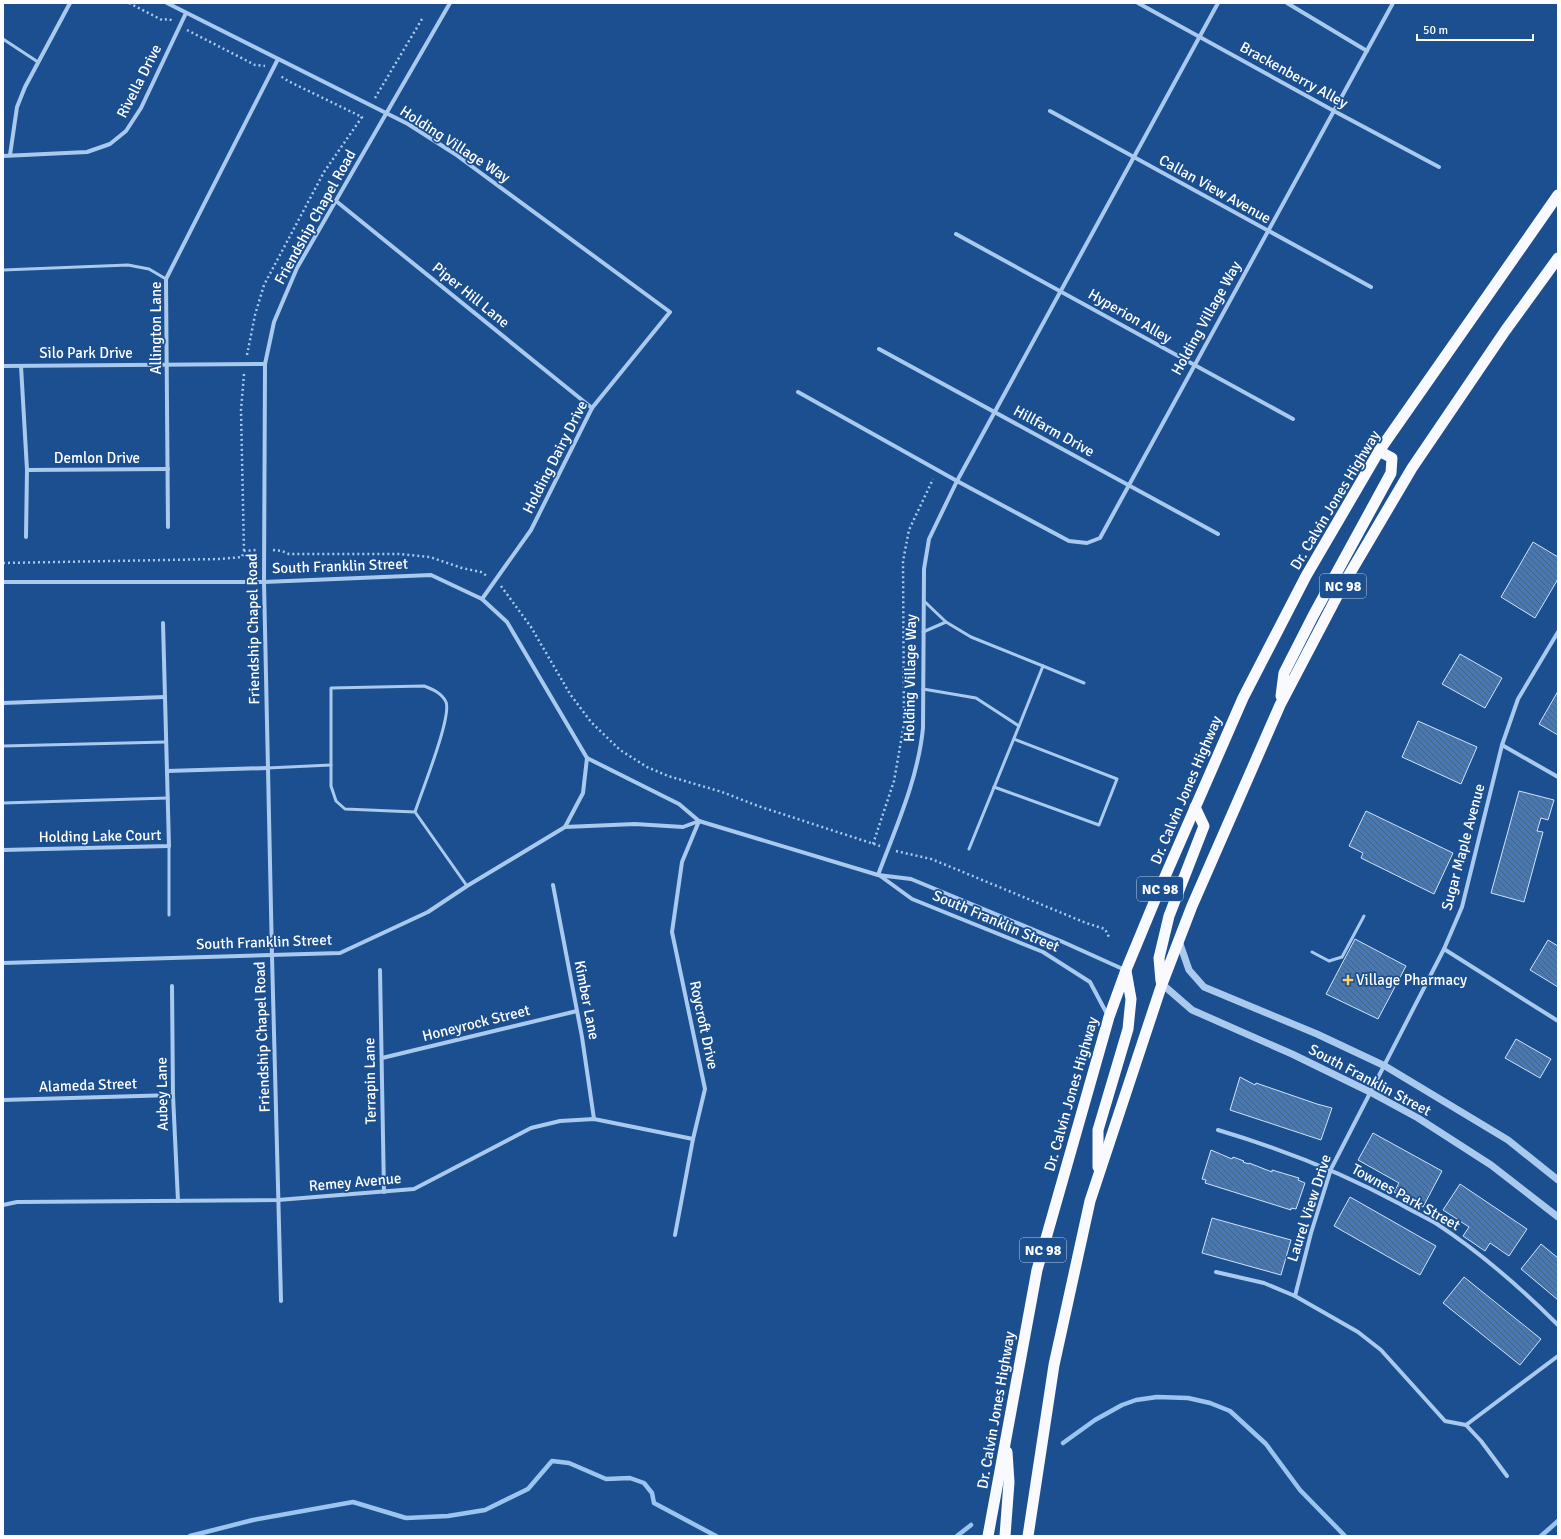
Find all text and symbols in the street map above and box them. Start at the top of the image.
scale bar [1417,16,1533,42]
text: 50 m [1423,23,1448,38]
street label: Brackenberry Alley [1237,38,1351,112]
street label: Rivella Drive [113,41,165,121]
street label: Holding Village Way [396,102,514,186]
street label: Friendship Chapel Road [270,147,360,287]
street label: Callan View Avenue [1156,151,1274,227]
street label: Piper Hill Lane [429,258,513,332]
street label: Holding Village Way [1167,258,1245,378]
street label: Allington Lane [147,281,165,375]
street label: Hyperion Alley [1085,285,1175,347]
street label: Silo Park Drive [39,344,133,362]
street label: Holding Dairy Drive [519,397,591,517]
street label: Hillfarm Drive [1010,401,1098,461]
street label: Dr. Calvin Jones Highway [1286,427,1384,573]
street label: Demlon Drive [54,449,140,467]
street label: Friendship Chapel Road [243,553,263,705]
street label: South Franklin Street [272,555,408,577]
road number: NC 98 [1320,574,1366,598]
street label: Holding Village Way [900,614,920,742]
street label: Dr. Calvin Jones Highway [1147,713,1225,867]
street label: Sugar Maple Avenue [1437,782,1489,912]
street label: Holding Lake Court [38,826,162,846]
road number: NC 98 [1137,877,1183,901]
street label: South Franklin Street [930,886,1062,956]
street label: South Franklin Street [196,931,332,953]
street label: Kimber Lane [571,959,603,1041]
street label: Friendship Chapel Road [250,961,274,1113]
place label: Village Pharmacy [1356,971,1467,989]
marker: Village Pharmacy [1343,975,1353,985]
street label: Roycroft Drive [686,979,722,1071]
street label: Honeyrock Street [420,1001,532,1045]
street label: Dr. Calvin Jones Highway [1040,1015,1102,1173]
street label: Terrapin Lane [360,1038,380,1124]
street label: South Franklin Street [1306,1040,1434,1120]
street label: Aubey Lane [152,1057,172,1131]
street label: Alameda Street [38,1074,138,1096]
street label: Laurel View Drive [1283,1152,1335,1264]
street label: Townes Park Street [1349,1160,1463,1234]
street label: Remey Avenue [308,1169,402,1195]
road number: NC 98 [1020,1238,1066,1262]
street label: Dr. Calvin Jones Highway [973,1330,1019,1490]

